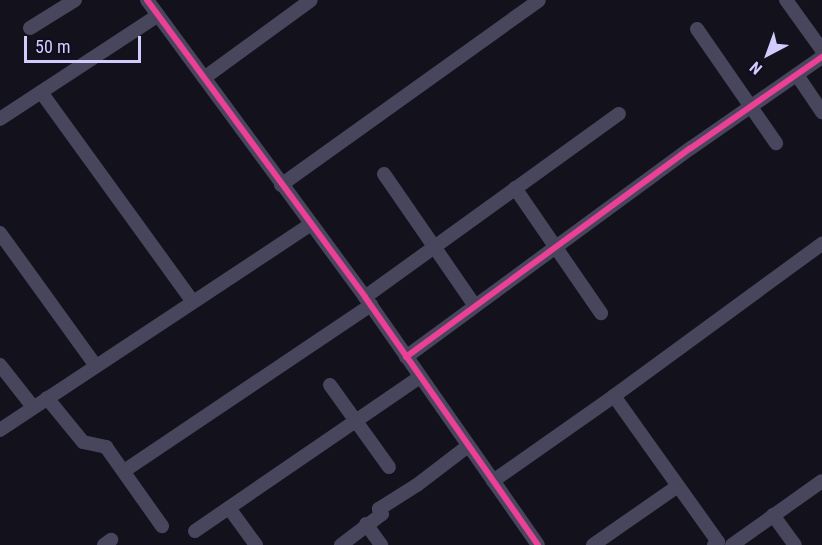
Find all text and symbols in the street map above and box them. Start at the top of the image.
scale bar [27,24,144,62]
north arrow [738,24,798,84]
text: 50 m [35,36,70,57]
text: N [746,58,766,78]

